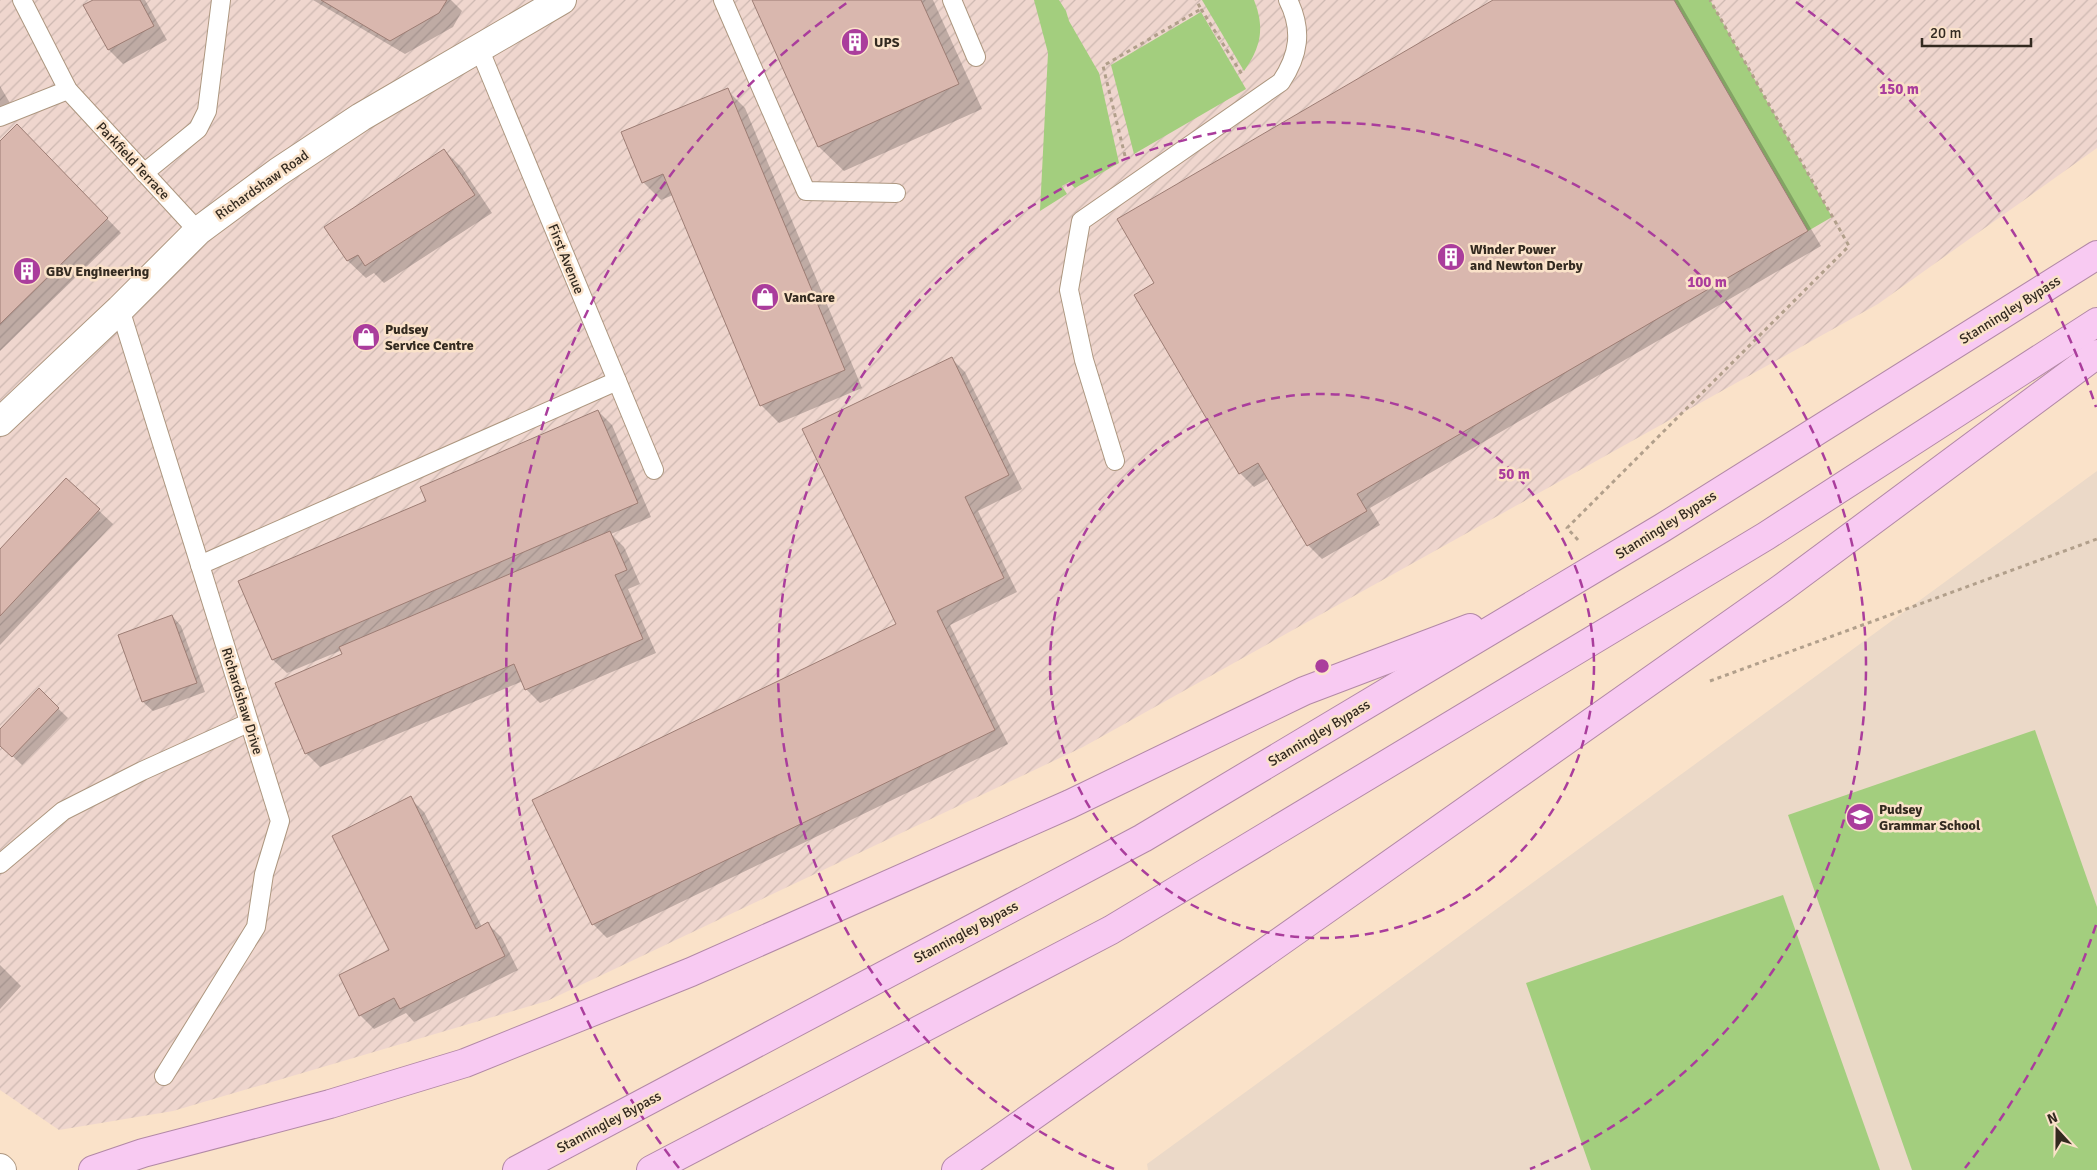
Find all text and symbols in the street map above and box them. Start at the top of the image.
scale bar [1922,15,2031,47]
text: 20 m [1930,24,1961,42]
building icon: UPS [840,27,870,57]
place label: UPS [874,34,900,51]
text: 150 m [1879,80,1919,98]
street label: Parkfield Terrace [93,119,173,203]
street label: Richardshaw Road [212,147,312,223]
street label: First Avenue [544,221,588,297]
place label: Winder Power and Newton Derby [1470,241,1583,274]
building icon: Winder Power and Newton Derby [1436,242,1466,272]
building icon: GBV Engineering [12,256,42,286]
place label: GBV Engineering [46,263,150,280]
street label: Stanningley Bypass [1956,272,2064,348]
text: 100 m [1687,273,1727,291]
shop icon: VanCare [750,282,780,312]
place label: VanCare [784,289,835,306]
place label: Pudsey Service Centre [385,321,474,354]
shop icon: Pudsey Service Centre [351,322,381,352]
text: 50 m [1498,465,1530,483]
street label: Stanningley Bypass [1612,487,1720,563]
street label: Richardshaw Drive [218,645,266,757]
centre of rings [1313,657,1331,675]
street label: Stanningley Bypass [1265,696,1373,770]
place label: Pudsey Grammar School [1879,801,1981,834]
school or university icon: Pudsey Grammar School [1845,802,1875,832]
street label: Stanningley Bypass [911,897,1021,967]
street label: Stanningley Bypass [554,1087,664,1157]
north arrow [2032,1105,2082,1155]
text: N [2045,1109,2060,1128]

